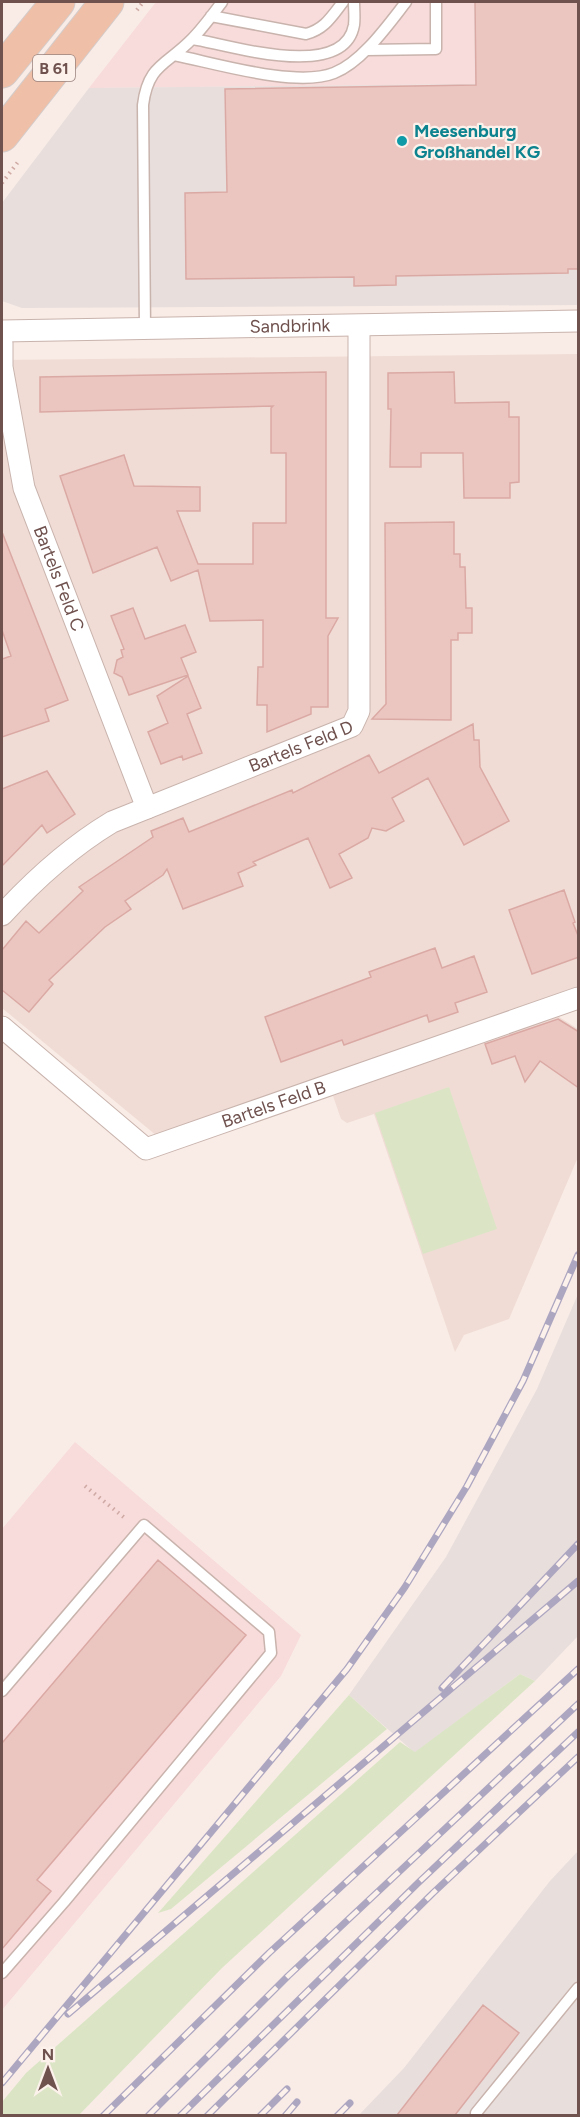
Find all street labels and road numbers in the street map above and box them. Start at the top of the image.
road number: B 61 [33,55,75,81]
street label: Sandbrink [250,314,331,338]
street label: Bartels Feld C [29,523,89,634]
street label: Bartels Feld D [245,716,356,777]
street label: Bartels Feld B [219,1076,329,1133]

